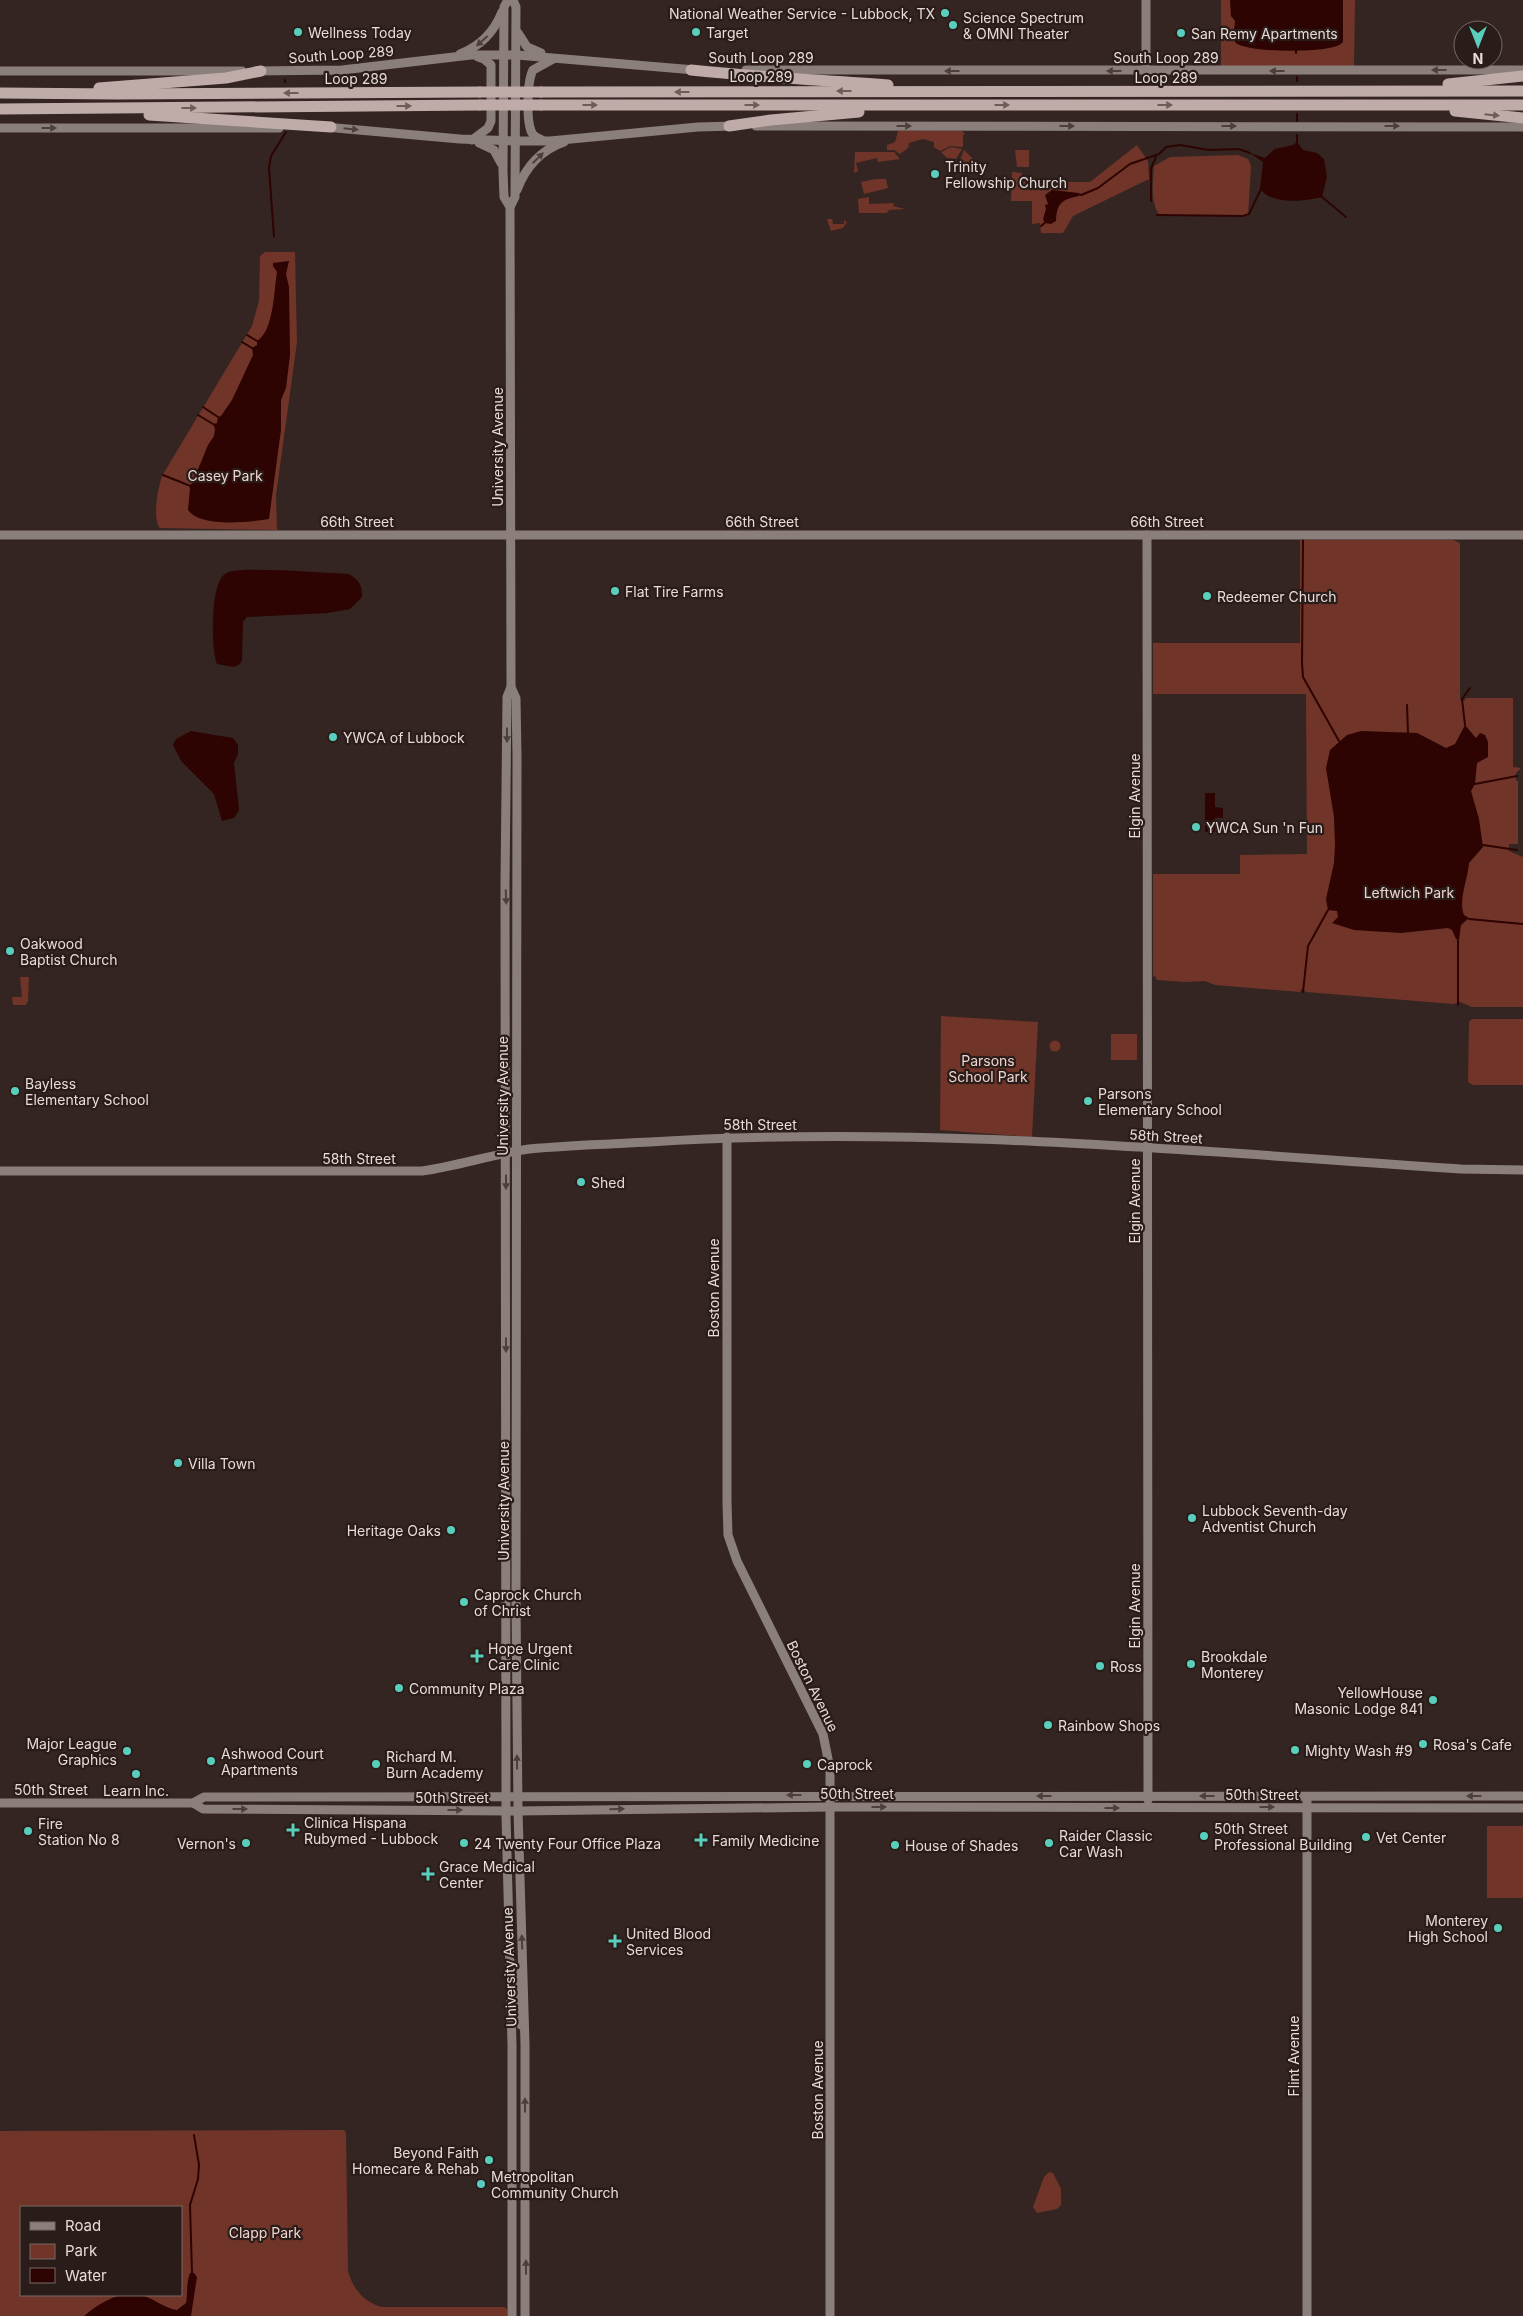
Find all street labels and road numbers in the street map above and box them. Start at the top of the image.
street label: South Loop 289 [288,42,394,66]
street label: South Loop 289 [708,49,814,66]
street label: South Loop 289 [1113,49,1219,66]
street label: Loop 289 [729,68,793,85]
street label: Loop 289 [1134,69,1198,86]
street label: Loop 289 [324,70,388,87]
street label: University Avenue [489,387,506,507]
street label: 66th Street [320,513,394,530]
street label: 66th Street [725,513,799,530]
street label: 66th Street [1130,513,1204,530]
street label: Elgin Avenue [1126,753,1143,839]
street label: University Avenue [494,1036,511,1156]
street label: 58th Street [723,1116,797,1133]
street label: 58th Street [1129,1126,1204,1146]
street label: 58th Street [322,1150,396,1167]
street label: Elgin Avenue [1126,1158,1143,1244]
street label: Boston Avenue [705,1238,722,1338]
street label: University Avenue [495,1441,512,1561]
street label: Elgin Avenue [1126,1563,1143,1649]
street label: Boston Avenue [784,1638,842,1734]
street label: 50th Street [14,1781,88,1798]
street label: 50th Street [820,1785,894,1802]
street label: 50th Street [1225,1786,1299,1803]
street label: 50th Street [415,1789,489,1806]
street label: University Avenue [498,1907,520,2027]
street label: Flint Avenue [1285,2015,1302,2097]
street label: Boston Avenue [809,2040,826,2140]

